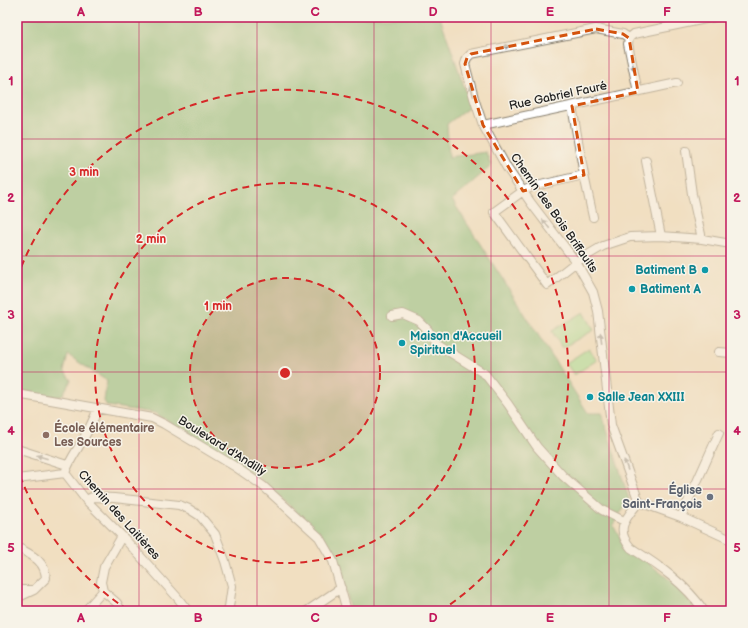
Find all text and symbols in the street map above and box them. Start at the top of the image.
text: A [76,4,85,20]
text: B [193,4,203,20]
text: C [310,4,320,20]
text: D [428,4,438,20]
text: E [546,4,555,20]
text: F [663,4,671,20]
one-way arrow [498,44,510,50]
one-way arrow [630,59,636,71]
text: 1 [8,73,14,89]
text: 1 [734,73,740,89]
street label: Rue Gabriel Fauré [508,78,608,114]
one-way arrow [469,85,475,97]
one-way arrow [594,97,606,103]
street label: Chemin des Bois Briffaults [507,150,601,276]
text: 3 min [69,165,99,180]
text: 2 [7,190,15,206]
text: 2 [733,190,741,206]
one-way arrow [542,218,551,229]
text: 2 min [136,232,166,247]
place label: Batiment B [635,263,698,278]
marker: Batiment B [700,265,710,275]
place label: Batiment A [640,282,701,297]
marker: Batiment A [627,284,637,294]
text: 1 min [204,299,232,314]
text: 3 [7,307,15,323]
text: 3 [733,307,741,323]
place label: Maison d'Accueil Spirituel [410,329,502,358]
one-way arrow [598,332,604,344]
marker: Maison d'Accueil Spirituel [397,338,407,348]
centre of rings [278,366,292,380]
place label: Salle Jean XXIII [598,390,685,405]
marker: Salle Jean XXIII [585,392,595,402]
street label: Boulevard d'Andilly [175,413,269,480]
place label: École élémentaire Les Sources [54,419,155,450]
text: 4 [7,423,15,439]
text: 4 [733,423,741,439]
marker: École élémentaire Les Sources [41,430,51,440]
one-way arrow [36,454,48,460]
one-way arrow [622,459,628,471]
street label: Chemin des Laitières [75,467,163,563]
place label: Église Saint-François [622,481,702,512]
marker: Église Saint-François [705,492,715,502]
text: 5 [7,540,15,556]
text: 5 [733,540,741,556]
text: A [76,610,85,626]
text: B [193,610,203,626]
text: C [310,610,320,626]
text: D [428,610,438,626]
text: E [546,610,555,626]
text: F [663,610,671,626]

